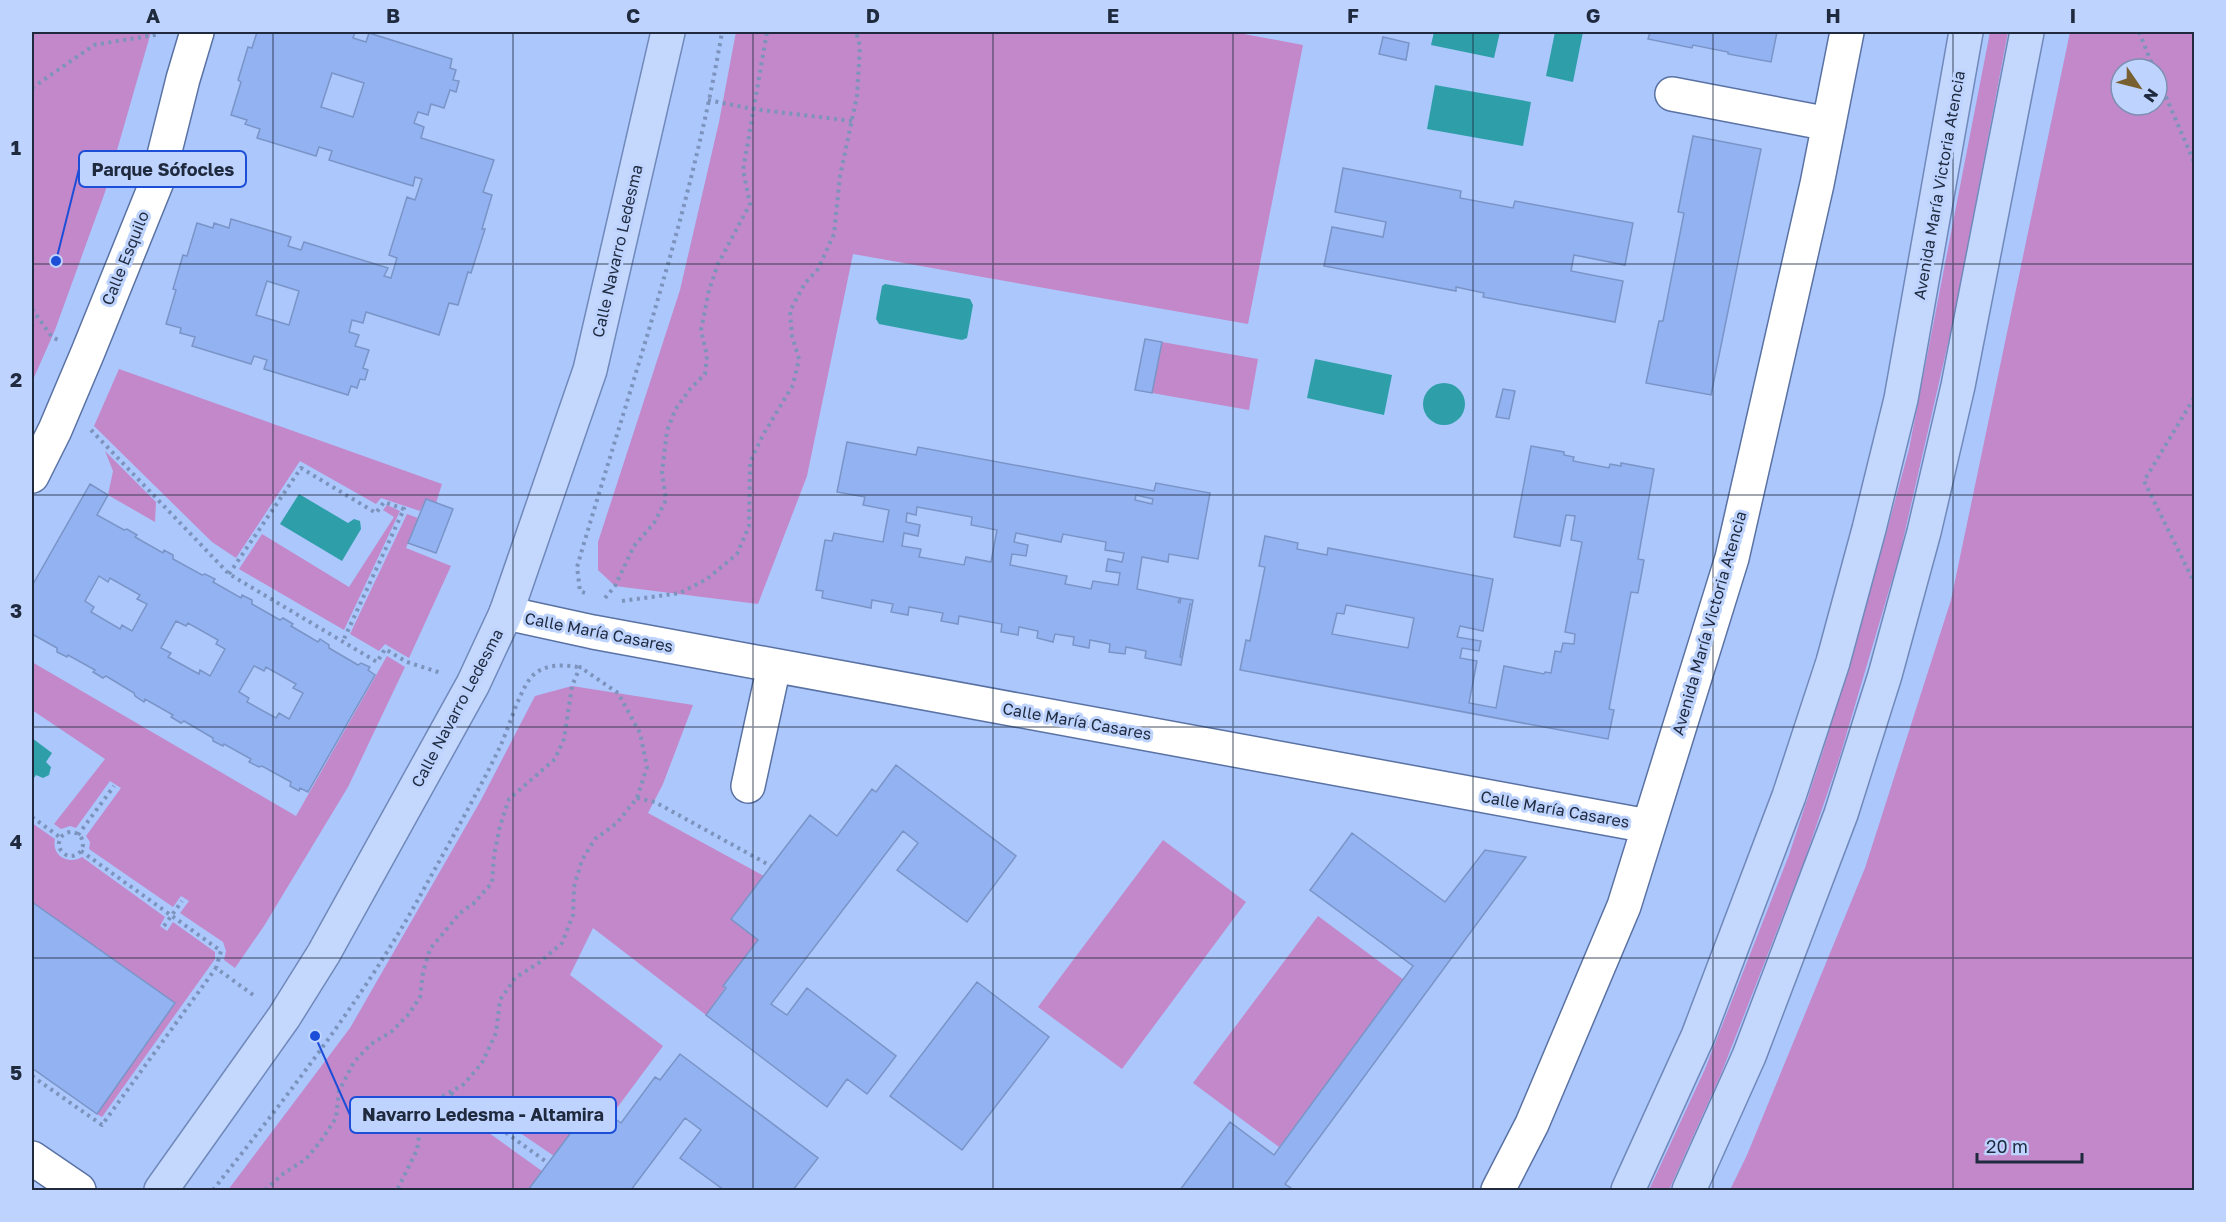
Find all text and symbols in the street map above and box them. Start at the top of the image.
text: A [146,3,160,27]
text: B [386,3,400,27]
text: C [626,3,640,27]
text: D [866,3,880,27]
text: E [1107,3,1119,27]
text: F [1347,3,1359,27]
text: G [1586,3,1600,27]
text: H [1825,3,1841,27]
text: I [2070,3,2076,27]
north arrow [2109,57,2169,117]
street label: Avenida María Victoria Atencia [1909,69,1969,301]
text: N [2140,85,2163,106]
text: 1 [11,135,21,159]
callout: Parque Sófocles [79,151,246,187]
text: Parque Sófocles [92,158,234,180]
street label: Calle Navarro Ledesma [587,163,647,339]
street label: Calle Esquilo [97,208,153,308]
text: 2 [10,367,22,391]
street label: Avenida María Victoria Atencia [1667,509,1751,737]
text: 3 [10,598,22,622]
street label: Calle María Casares [523,608,675,656]
street label: Calle Navarro Ledesma [407,625,507,791]
street label: Calle María Casares [1001,698,1153,744]
street label: Calle María Casares [1479,786,1631,832]
text: 4 [10,829,22,853]
text: 5 [10,1060,22,1084]
callout: Navarro Ledesma - Altamira [350,1097,616,1133]
text: Navarro Ledesma - Altamira [362,1103,604,1125]
scale bar [1977,1126,2082,1164]
text: 20 m [1986,1135,2028,1157]

